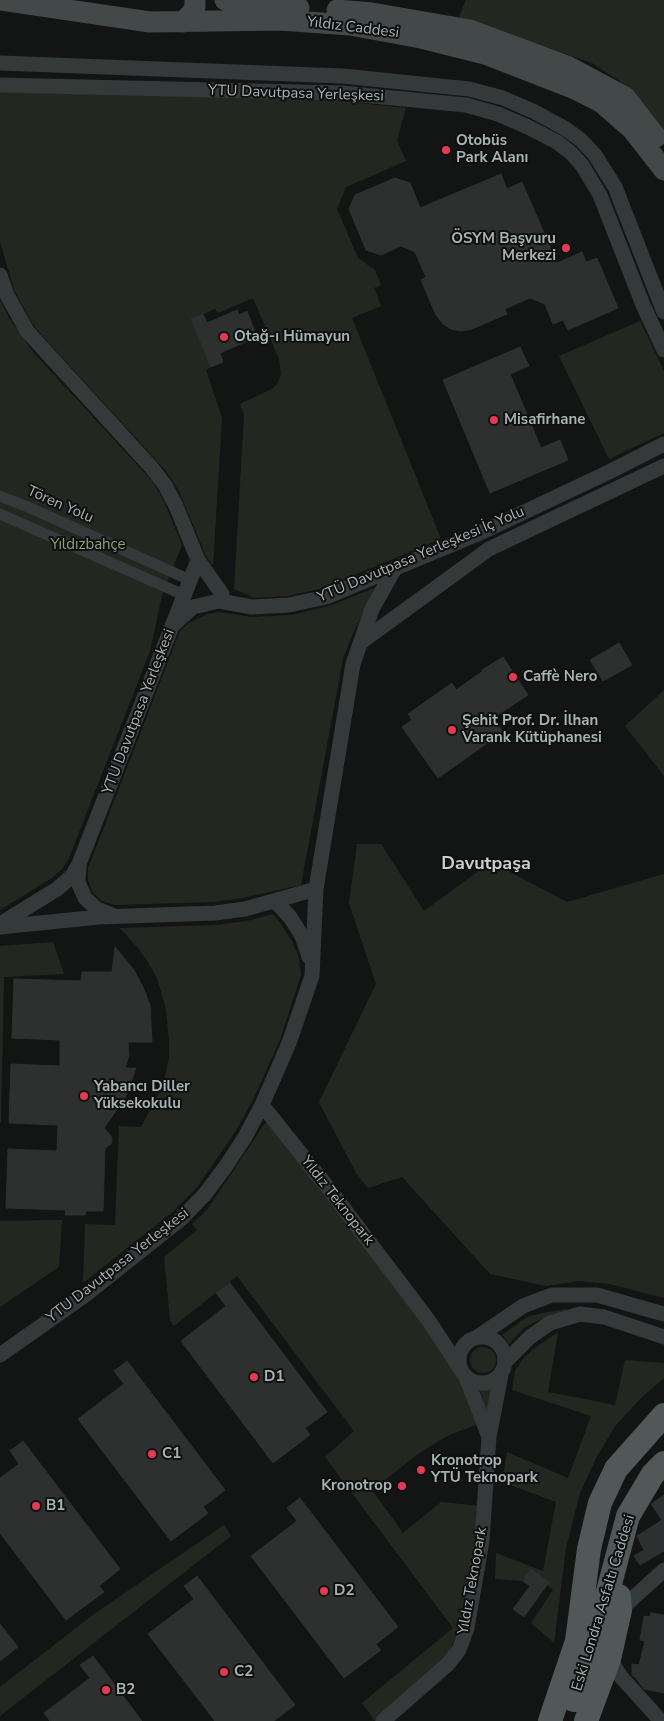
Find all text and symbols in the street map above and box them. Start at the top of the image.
street label: Yıldız Caddesi [306,13,400,43]
street label: YTU Davutpasa Yerleşkesi [208,82,384,106]
place label: Otobüs Park Alanı [456,132,528,167]
marker: Otobüs Park Alanı [440,144,452,156]
place label: ÖSYM Başvuru Merkezi [451,230,556,265]
marker: ÖSYM Başvuru Merkezi [560,242,572,254]
place label: Otağ-ı Hümayun [234,328,350,346]
marker: Otağ-ı Hümayun [218,331,230,343]
place label: Misafirhane [504,411,585,429]
marker: Misafirhane [488,414,500,426]
street label: Tören Yolu [24,482,96,528]
street label: YTÜ Davutpasa Yerleşkesi İç Yolu [315,503,527,607]
park label: Yıldızbahçe [51,536,125,554]
street label: YTU Davutpasa Yerleşkesi [99,627,179,797]
place label: Caffè Nero [523,668,597,686]
marker: Caffè Nero [507,671,519,683]
place label: Şehit Prof. Dr. İlhan Varank Kütüphanesi [462,712,602,747]
marker: Şehit Prof. Dr. İlhan Varank Kütüphanesi [446,724,458,736]
district label: Davutpaşa [441,854,531,876]
place label: Yabancı Diller Yüksekokulu [94,1078,190,1113]
marker: Yabancı Diller Yüksekokulu [78,1090,90,1102]
street label: Yıldız Teknopark [297,1153,377,1249]
street label: YTU Davutpasa Yerleşkesi [43,1205,193,1327]
place label: D1 [264,1368,284,1386]
marker: D1 [248,1371,260,1383]
place label: C1 [162,1445,181,1463]
marker: C1 [146,1448,158,1460]
place label: Kronotrop YTÜ Teknopark [431,1452,538,1487]
marker: Kronotrop YTÜ Teknopark [415,1464,427,1476]
place label: Kronotrop [321,1477,392,1495]
marker: Kronotrop [396,1480,408,1492]
place label: B1 [46,1497,65,1515]
marker: B1 [30,1500,42,1512]
street label: Eski Londra Asfaltı Caddesi [569,1513,639,1693]
street label: Yıldız Teknopark [455,1526,491,1636]
place label: D2 [334,1582,354,1600]
marker: D2 [318,1585,330,1597]
place label: C2 [234,1663,253,1681]
marker: C2 [218,1666,230,1678]
place label: B2 [116,1681,135,1699]
marker: B2 [100,1684,112,1696]

